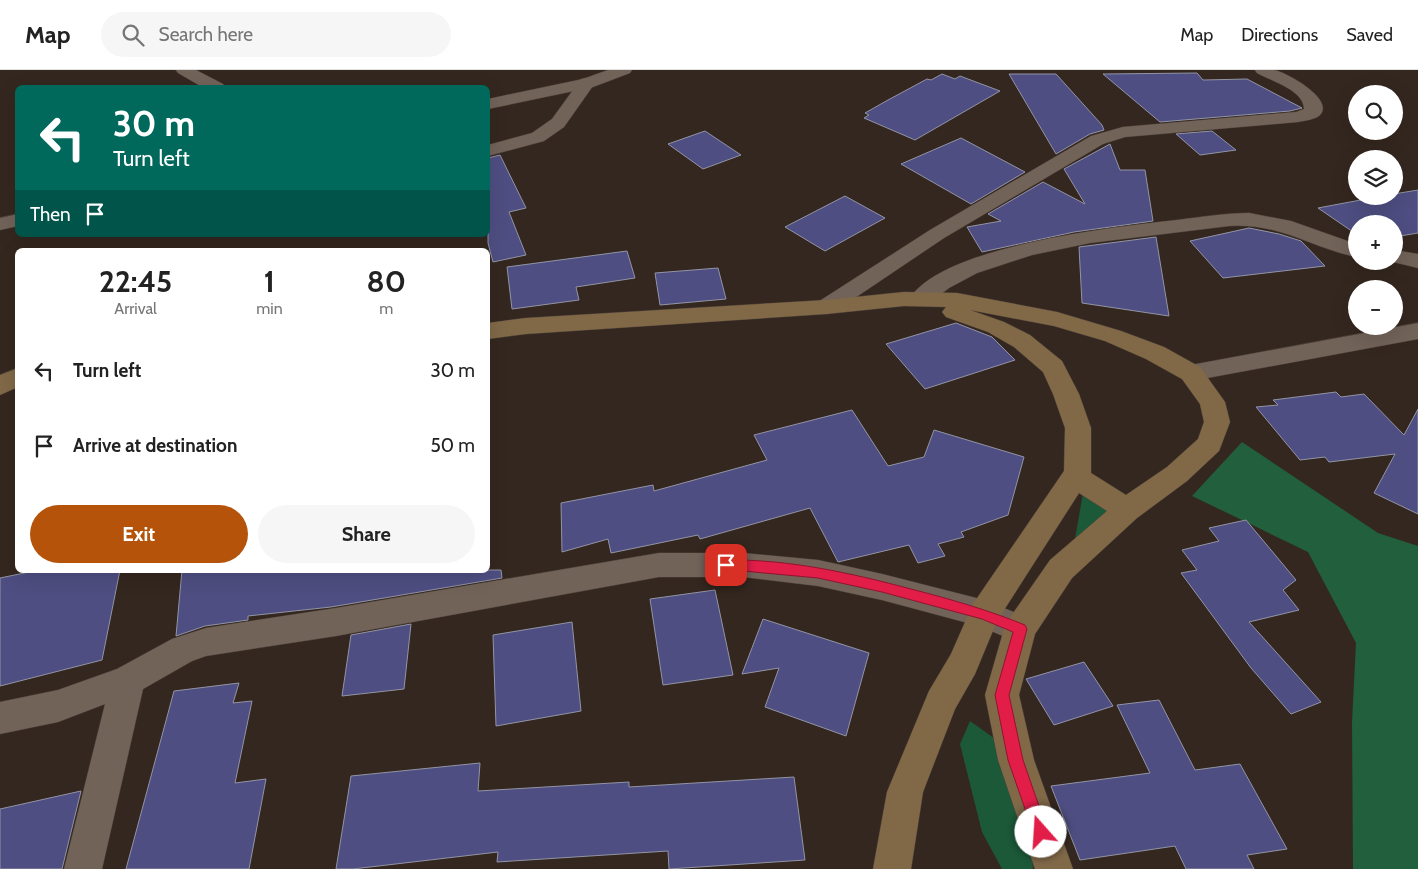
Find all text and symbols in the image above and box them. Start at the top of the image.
search box [101,12,451,57]
text: Map [25,20,71,49]
icon: search [119,21,147,49]
text: Search here [159,23,253,46]
text: Map [1180,24,1213,46]
text: Directions [1241,24,1318,46]
text: Saved [1346,24,1393,46]
map controls [1348,85,1403,335]
button: search [1348,85,1403,140]
text: 30 m [113,102,195,145]
icon: left [30,105,95,170]
text: Turn left [113,145,190,172]
button: layers [1348,150,1403,205]
icon: arrive [81,200,109,228]
text: Then [30,203,71,226]
button: + [1348,215,1403,270]
text: 22:45 [99,263,172,300]
text: 1 [264,263,275,300]
text: 80 [367,263,406,300]
button: − [1348,280,1403,335]
text: Arrival [114,299,157,318]
text: min [256,299,283,318]
text: m [379,299,393,318]
icon: left [30,357,58,385]
text: Turn left [73,359,141,382]
text: 30 m [431,359,475,382]
icon: arrive [30,432,58,460]
text: Arrive at destination [73,434,237,457]
text: 50 m [431,434,475,457]
button: Exit [30,505,248,563]
button: Share [258,505,475,563]
pin [705,544,747,586]
icon: arrive [712,551,740,579]
position arrow [1014,805,1066,857]

